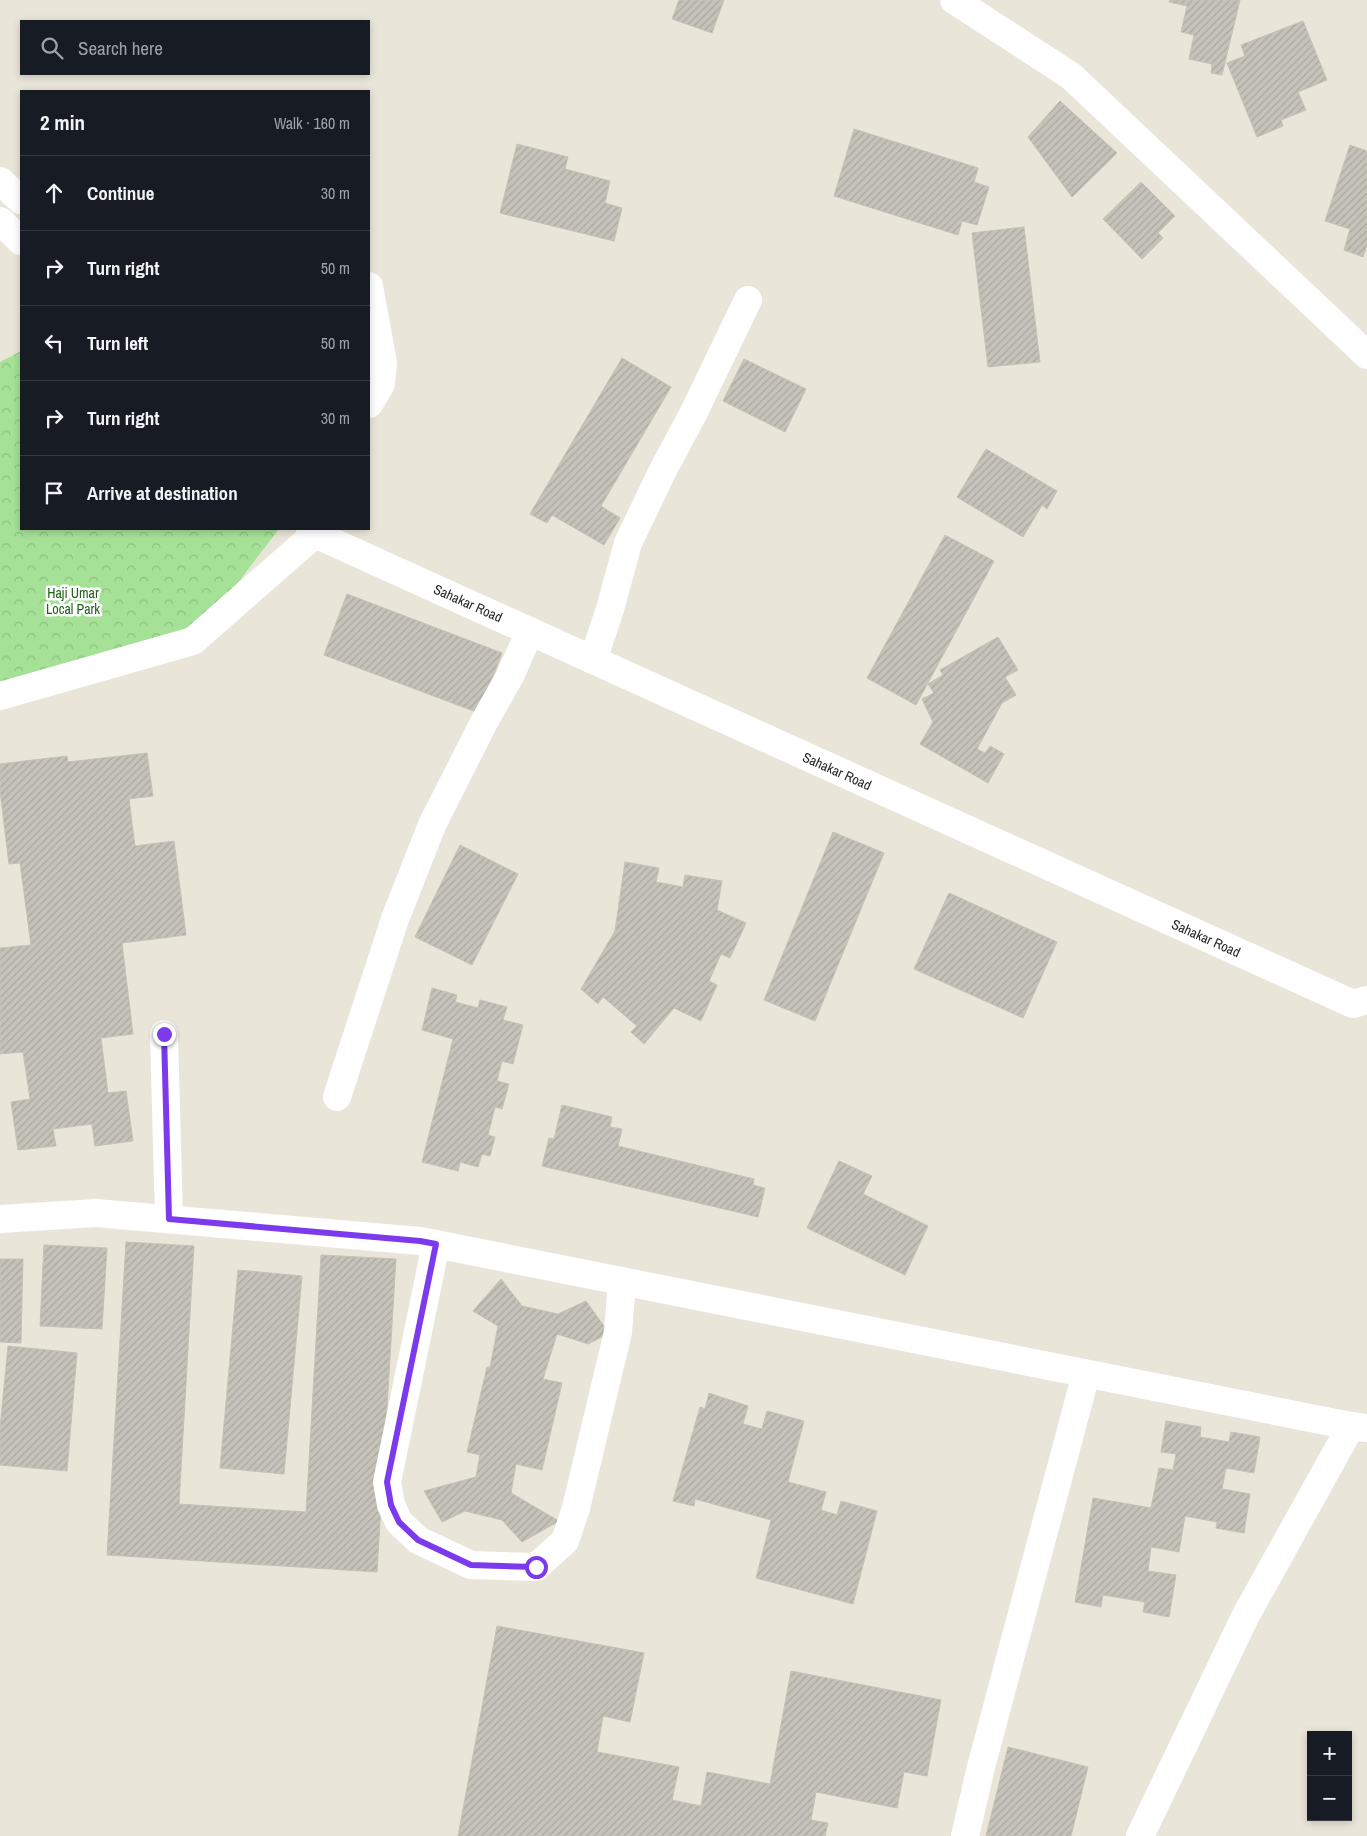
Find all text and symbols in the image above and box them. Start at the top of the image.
search box [20,20,370,75]
icon: search [38,34,66,62]
text: Search here [78,35,163,61]
text: 2 min [40,108,85,137]
text: Walk · 160 m [274,112,350,134]
icon: ahead [40,179,68,207]
text: Continue [87,180,155,206]
text: 30 m [321,182,350,204]
icon: right [40,254,68,282]
text: Turn right [87,255,159,281]
text: 50 m [321,257,350,279]
icon: left [40,329,68,357]
text: Turn left [87,330,148,356]
text: 50 m [321,332,350,354]
icon: right [40,404,68,432]
text: Turn right [87,405,159,431]
text: 30 m [321,407,350,429]
icon: arrive [40,479,68,507]
text: Arrive at destination [87,480,238,506]
street label: Sahakar Road [431,580,505,626]
park label: Haji Umar Local Park [46,584,100,618]
street label: Sahakar Road [800,748,874,794]
street label: Sahakar Road [1169,915,1243,961]
route end [153,1023,176,1046]
route start [525,1556,548,1579]
map controls [1307,1731,1352,1821]
button: + [1307,1731,1352,1776]
button: − [1307,1776,1352,1821]

